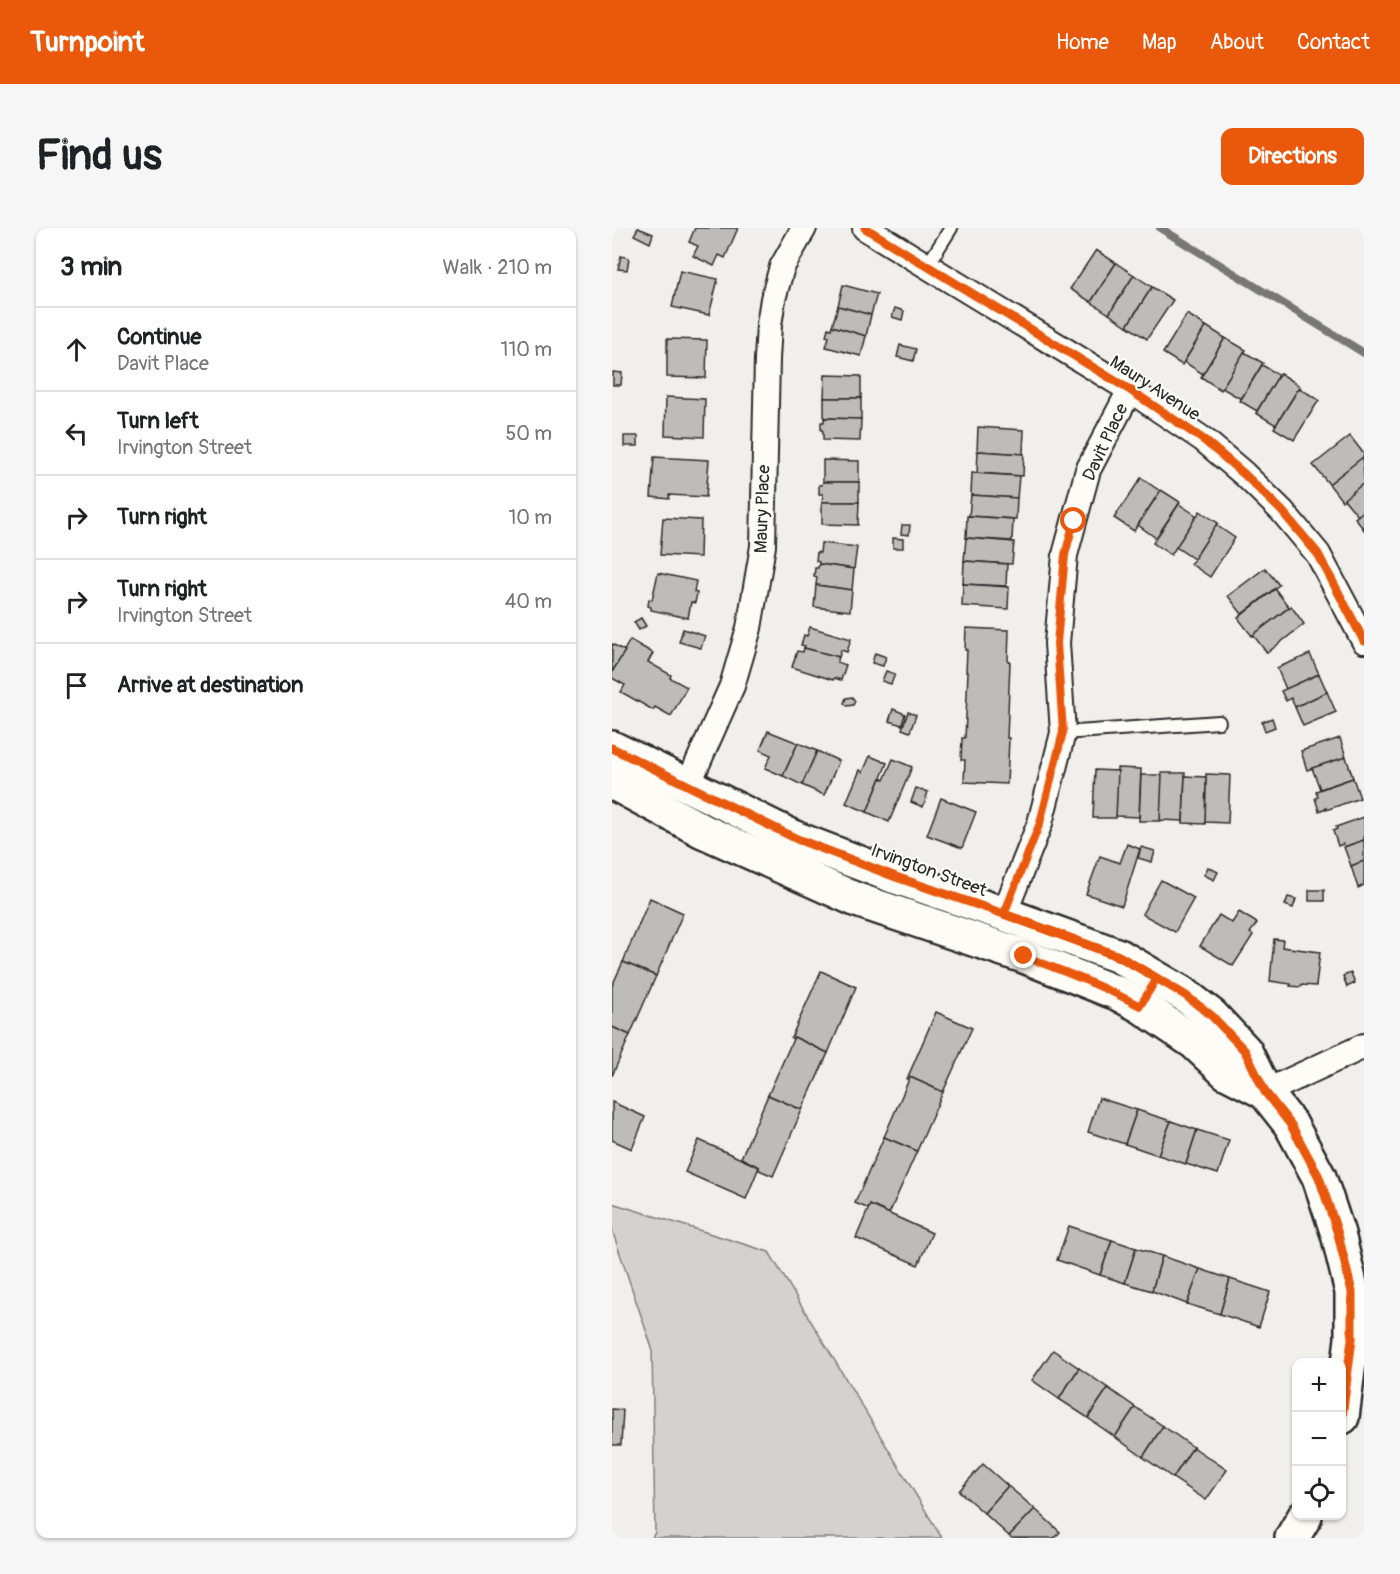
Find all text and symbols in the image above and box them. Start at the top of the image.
text: Turnpoint [30,25,144,60]
text: Home [1056,29,1109,56]
text: Map [1142,29,1177,56]
text: About [1210,29,1264,56]
text: Contact [1297,29,1370,56]
button: Directions [1221,128,1364,185]
text: Find us [36,130,162,182]
text: 3 min [60,251,122,283]
text: Walk · 210 m [443,255,552,280]
text: Continue [117,323,201,351]
icon: ahead [60,333,93,366]
text: 110 m [501,337,552,362]
text: Davit Place [117,351,209,376]
street label: Maury Avenue [1105,351,1204,426]
street label: Davit Place [1078,400,1133,485]
text: Turn left [117,407,199,435]
icon: left [60,417,93,450]
text: 50 m [505,421,552,446]
text: Irvington Street [117,435,252,460]
street label: Maury Place [749,464,776,554]
icon: right [60,501,93,534]
text: Turn right [117,503,207,531]
text: 10 m [508,505,552,530]
route start [1060,507,1086,533]
text: Turn right [117,575,207,603]
icon: right [60,585,93,618]
text: 40 m [505,589,552,614]
text: Irvington Street [117,603,252,628]
icon: arrive [60,669,93,702]
text: Arrive at destination [117,671,303,699]
street label: Irvington Street [868,839,991,902]
route end [1010,942,1036,968]
map controls [1292,1358,1346,1520]
button: + [1292,1358,1346,1412]
button: − [1292,1412,1346,1466]
button: locate [1292,1466,1346,1520]

